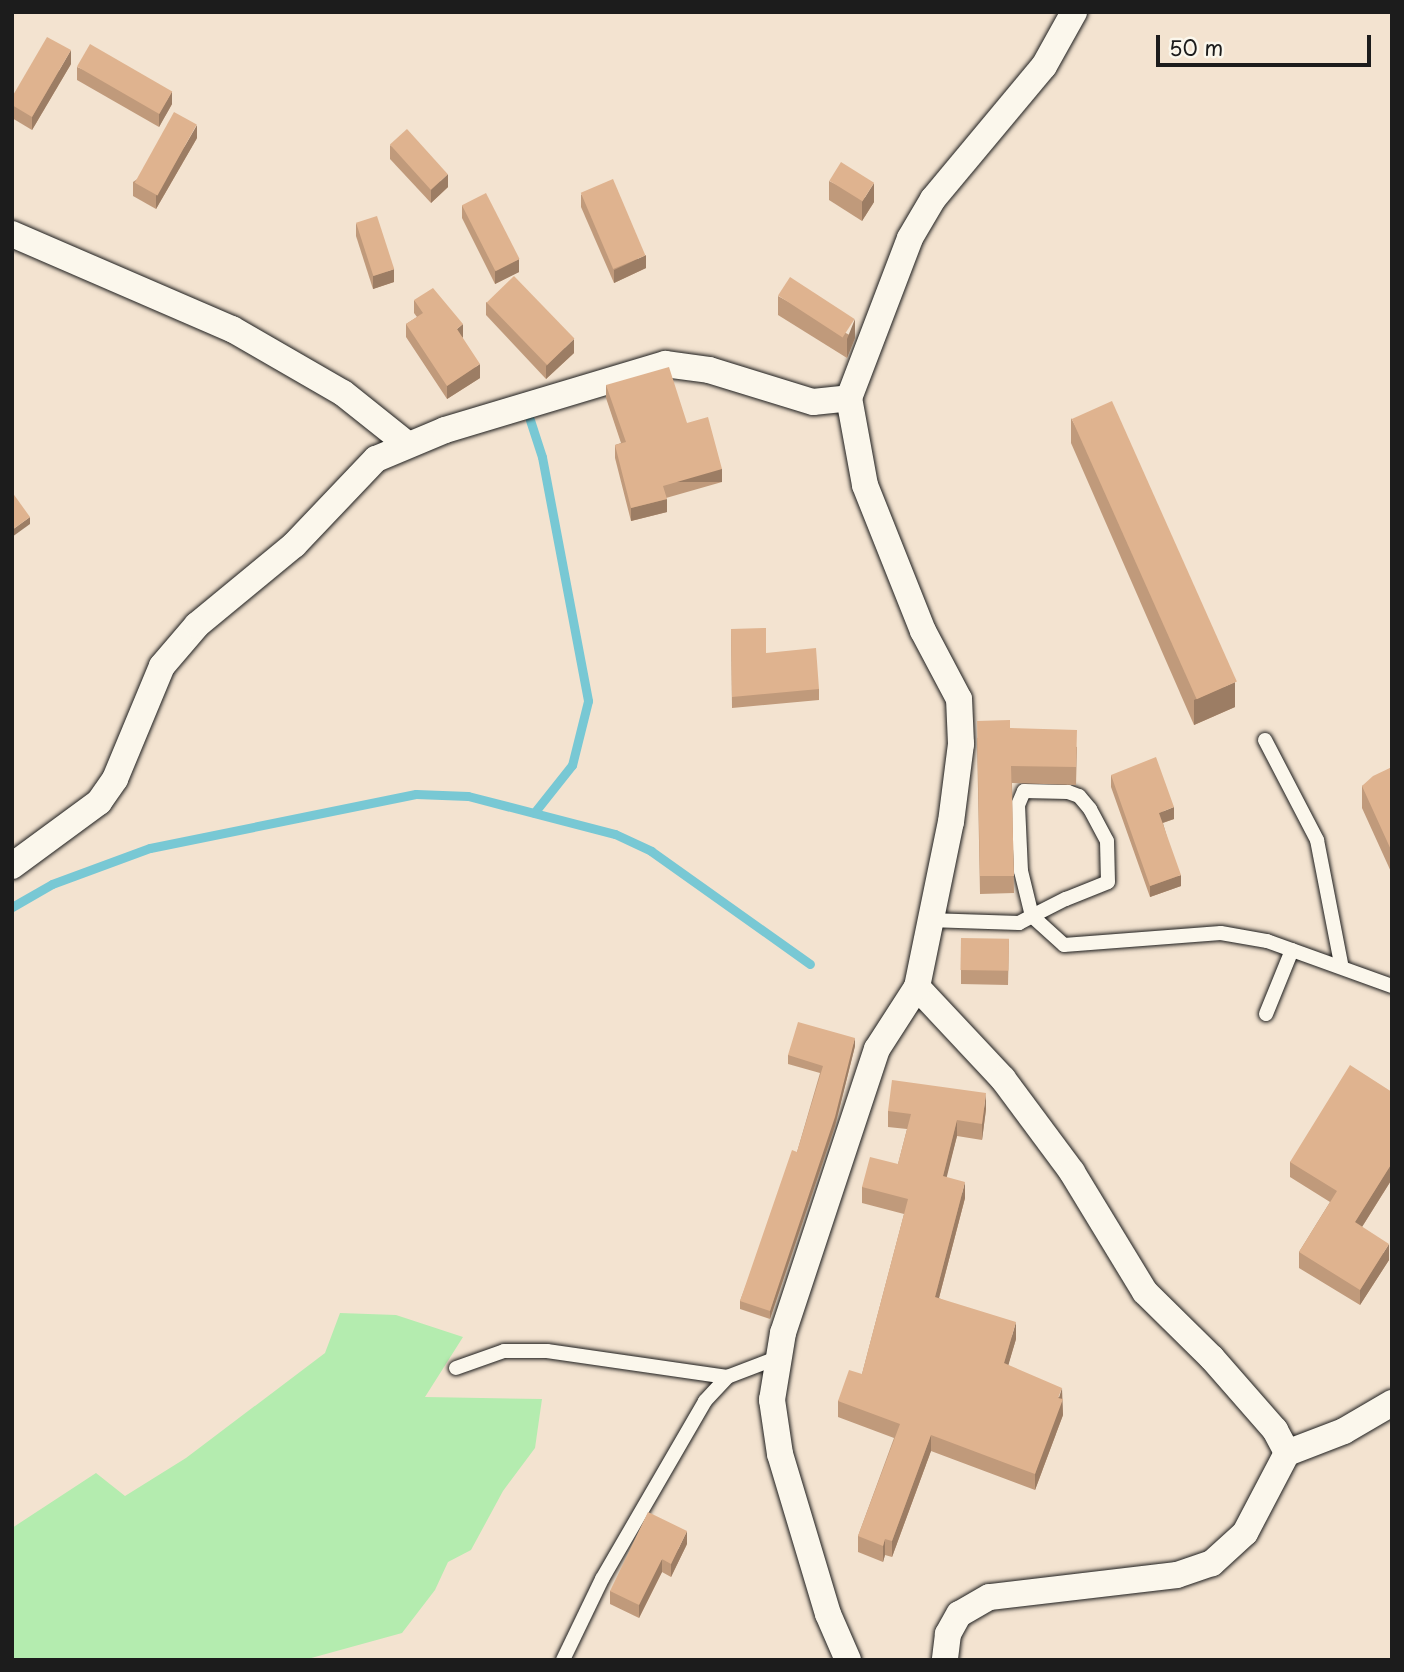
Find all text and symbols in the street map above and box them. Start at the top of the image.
scale bar [1159,21,1374,65]
text: 50 m [1169,31,1223,63]

